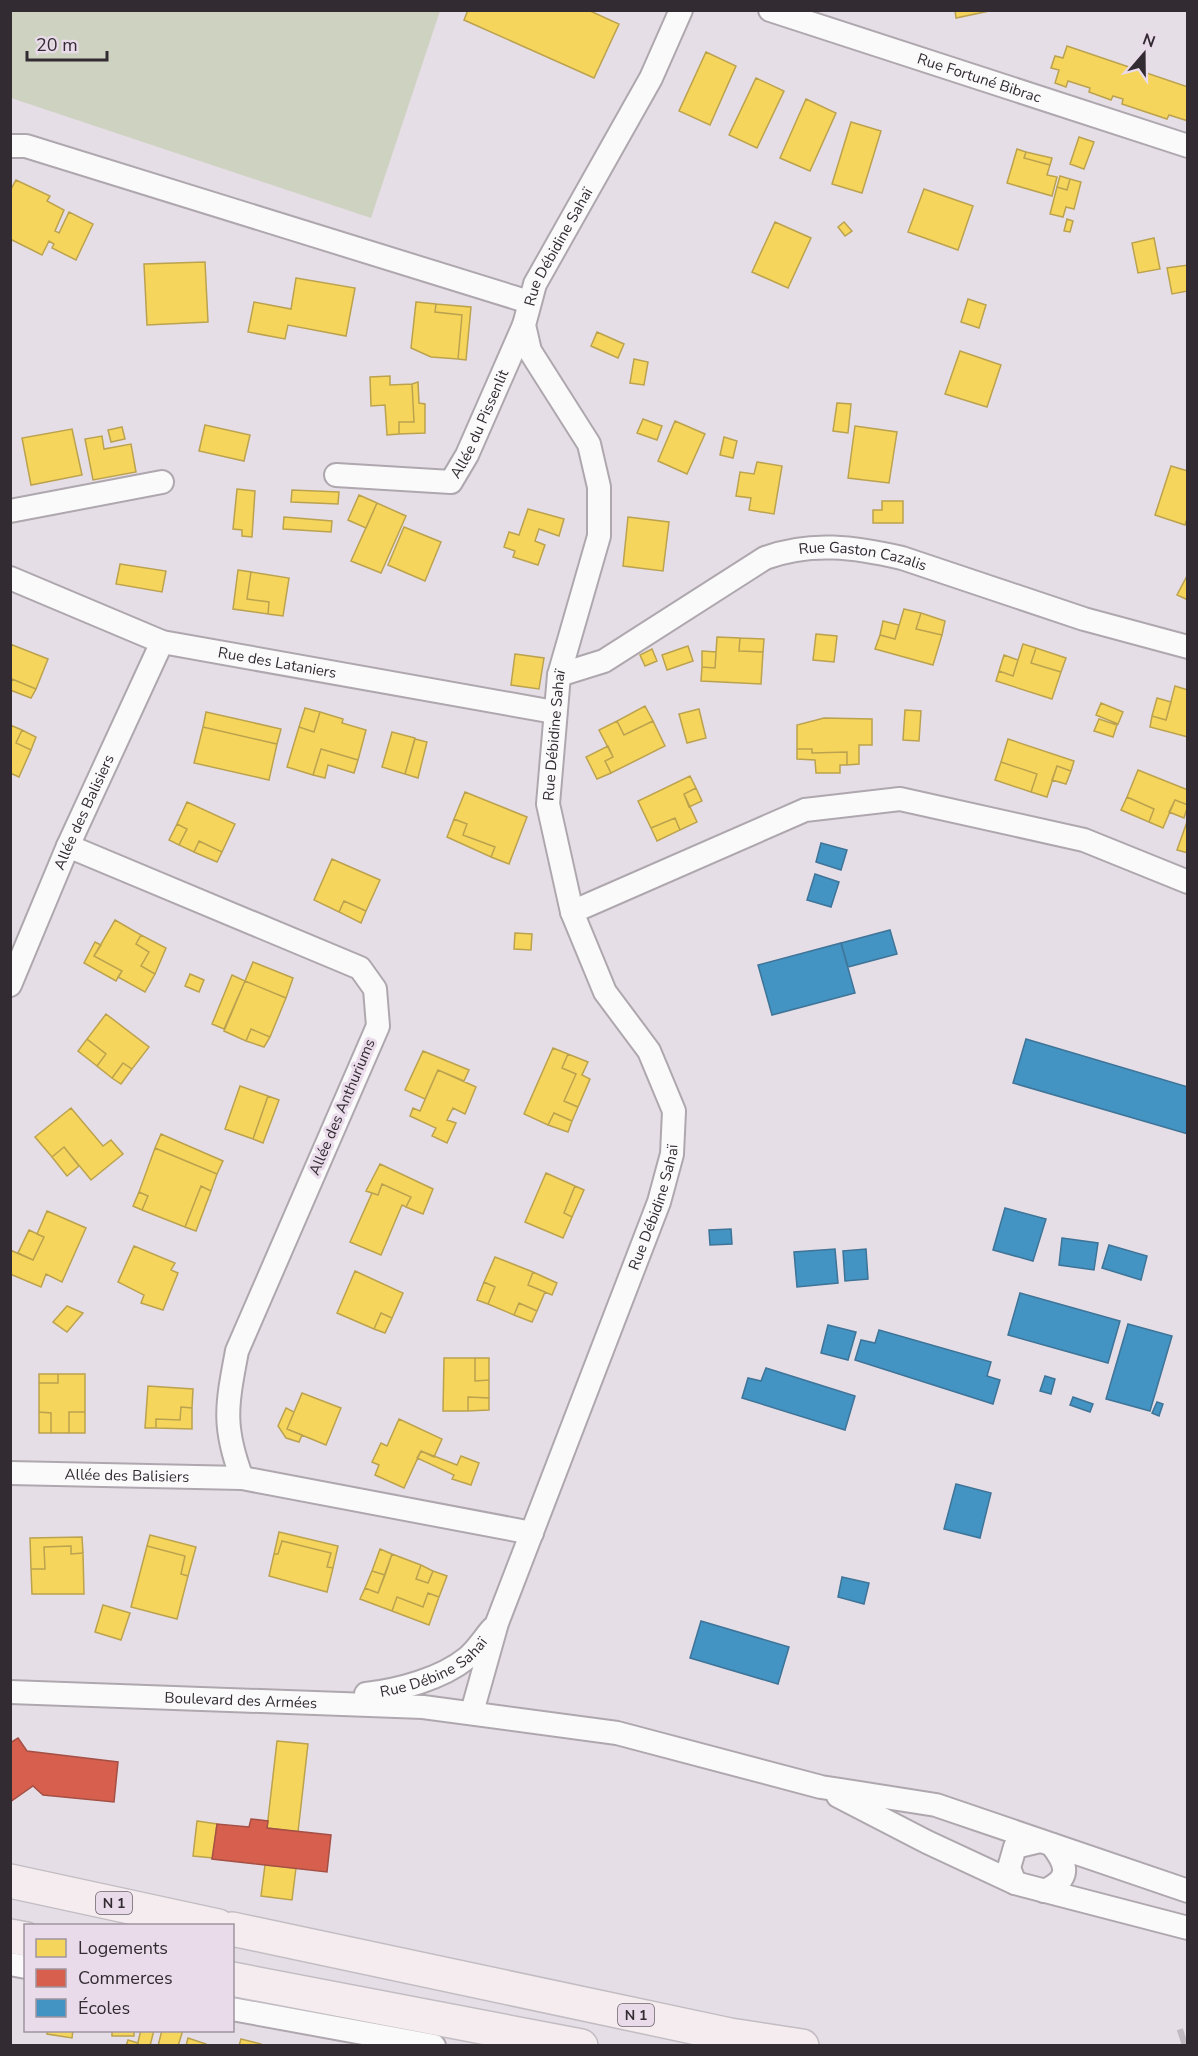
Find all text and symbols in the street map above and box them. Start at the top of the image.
scale bar [27,24,106,62]
north arrow [1114,24,1174,84]
text: N [1139,28,1158,53]
text: 20 m [36,33,78,57]
street label: Rue Fortuné Bibrac [915,49,1044,108]
street label: Rue Débidine Sahaï [520,184,598,308]
street label: Allée du Pissenlit [445,366,514,482]
street label: Rue Gaston Cazalis [797,537,929,576]
street label: Rue des Lataniers [216,642,338,683]
street label: Rue Débidine Sahaï [538,667,570,802]
street label: Allée des Balisiers [49,751,119,873]
street label: Allée des Anthuriums [304,1036,380,1178]
street label: Rue Débidine Sahaï [624,1144,682,1273]
street label: Allée des Balisiers [64,1464,189,1487]
street label: Rue Débine Sahaï [378,1633,492,1702]
street label: Boulevard des Armées [164,1688,318,1713]
road number: N 1 [96,1892,132,1914]
legend [24,1924,234,2032]
text: Logements [78,1936,168,1960]
text: Commerces [78,1966,173,1990]
text: Écoles [78,1996,130,2020]
road number: N 1 [618,2004,654,2026]

